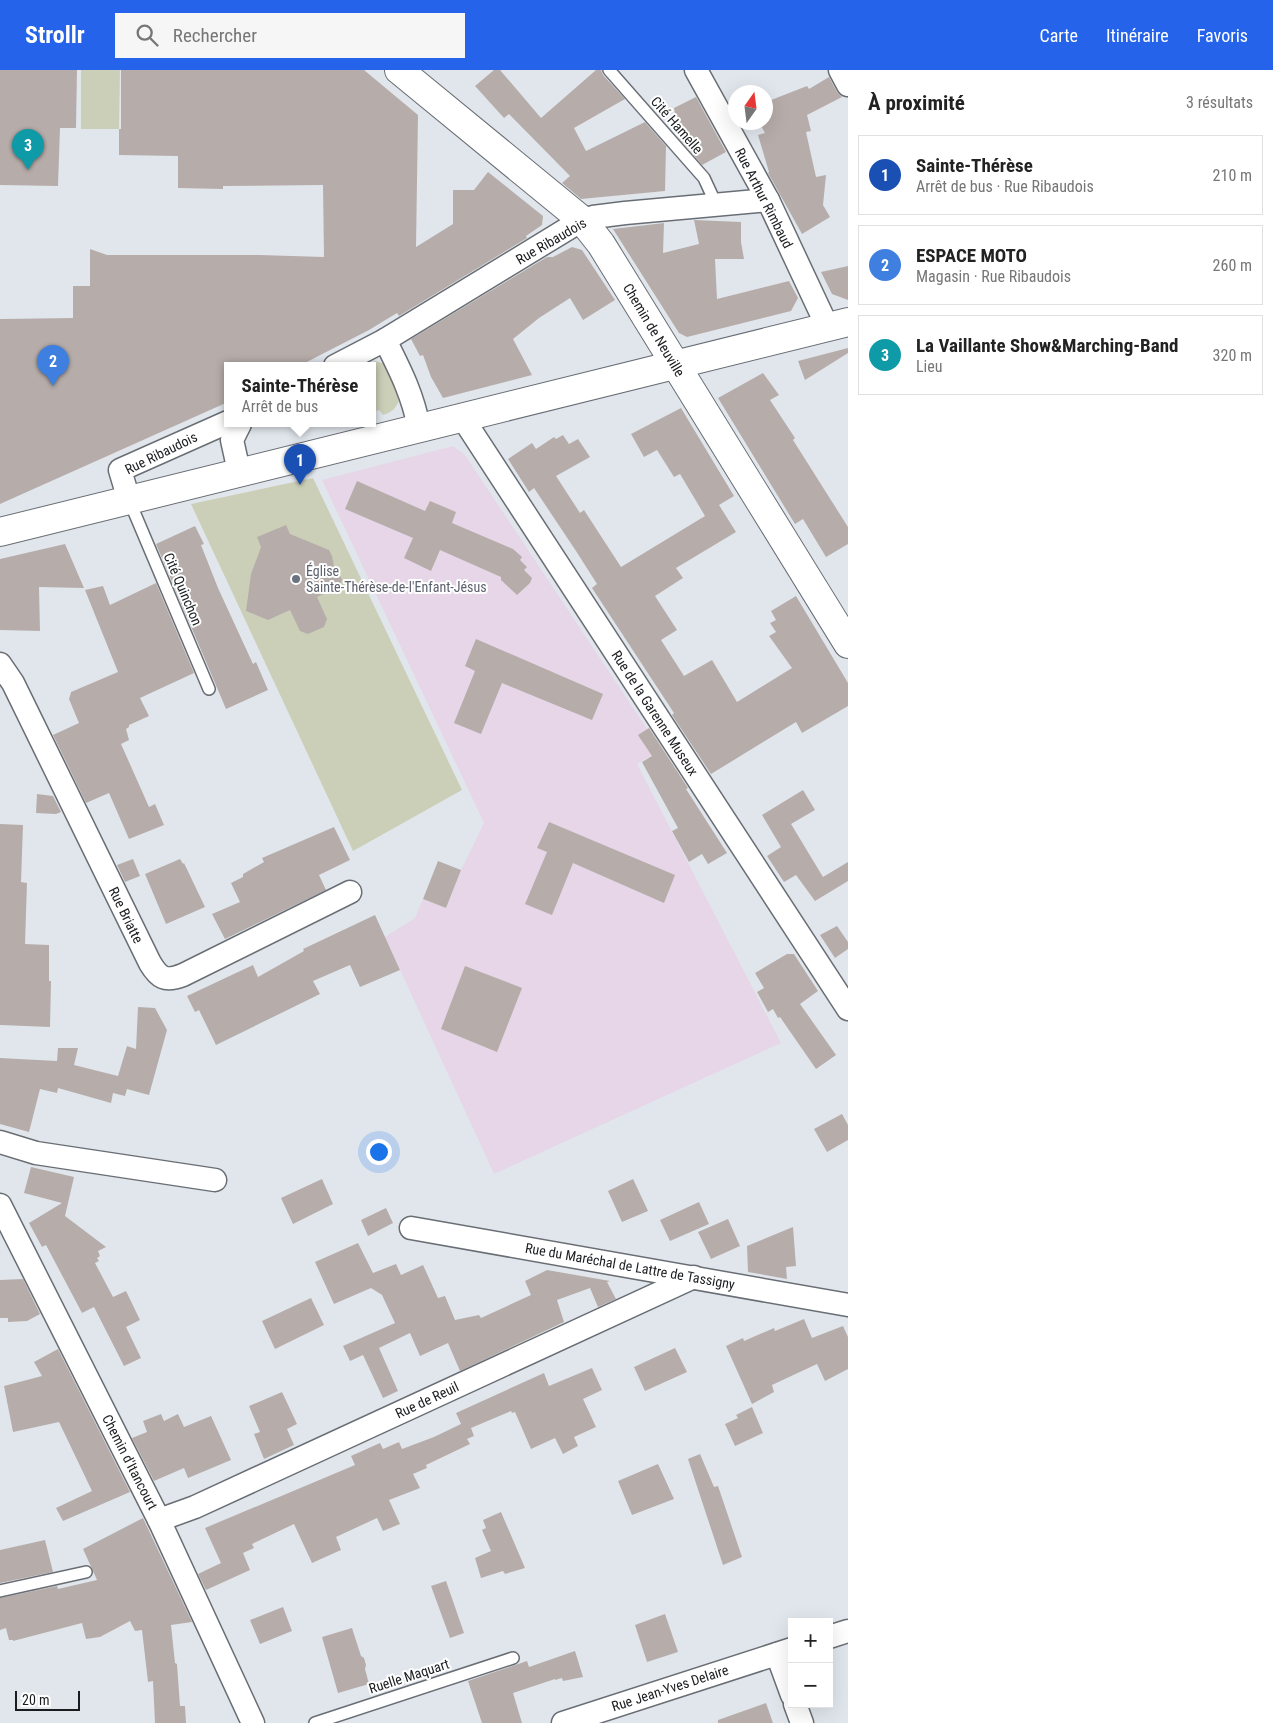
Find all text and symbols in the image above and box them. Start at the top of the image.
search box [115,13,465,58]
text: Strollr [25,21,85,49]
icon: search [133,21,161,49]
text: Rechercher [173,24,257,47]
text: Carte [1039,25,1078,46]
text: Itinéraire [1106,25,1169,46]
text: Favoris [1197,25,1248,46]
north arrow [728,85,773,130]
text: À proximité [868,91,965,115]
street label: Cité Hamelle [648,93,706,157]
text: 3 résultats [1186,93,1253,112]
pin: 3 [12,129,44,170]
street label: Rue Arthur Rimbaud [732,145,796,251]
text: Sainte-Thérèse [916,154,1033,177]
text: 1 [881,166,889,185]
text: 210 m [1213,166,1252,185]
text: Arrêt de bus · Rue Ribaudois [916,177,1094,196]
street label: Rue Ribaudois [513,214,589,268]
text: ESPACE MOTO [916,244,1027,267]
text: 2 [881,256,889,275]
text: 260 m [1213,256,1252,275]
text: Magasin · Rue Ribaudois [916,267,1071,286]
street label: Chemin de Neuville [620,280,688,380]
text: La Vaillante Show&Marching-Band [916,334,1178,357]
pin: 2 [37,345,69,386]
text: 3 [881,346,889,365]
text: 320 m [1213,346,1252,365]
text: Lieu [916,357,943,376]
popup [224,362,376,427]
text: Sainte-Thérèse [242,374,358,397]
text: Arrêt de bus [242,397,318,416]
street label: Rue Ribaudois [122,429,200,477]
pin: 1 [284,444,316,485]
street label: Cité Quinchon [161,550,205,628]
place label: Église Sainte-Thérèse-de-l'Enfant-Jésus [306,562,487,595]
marker: Église Sainte-Thérèse-de-l'Enfant-Jésus [290,573,302,585]
street label: Rue de la Garenne Museux [609,647,701,779]
street label: Rue Briatte [106,884,147,946]
your location [366,1139,392,1165]
street label: Rue du Maréchal de Lattre de Tassigny [524,1240,736,1292]
street label: Rue de Reuil [393,1378,461,1422]
street label: Chemin d'Itancourt [99,1412,161,1512]
map controls [788,1618,833,1708]
button: + [788,1618,833,1663]
street label: Ruelle Maquart [367,1655,451,1697]
street label: Rue Jean-Yves Delaire [610,1661,731,1714]
button: − [788,1663,833,1708]
scale bar [15,1688,80,1711]
text: 20 m [22,1692,50,1708]

